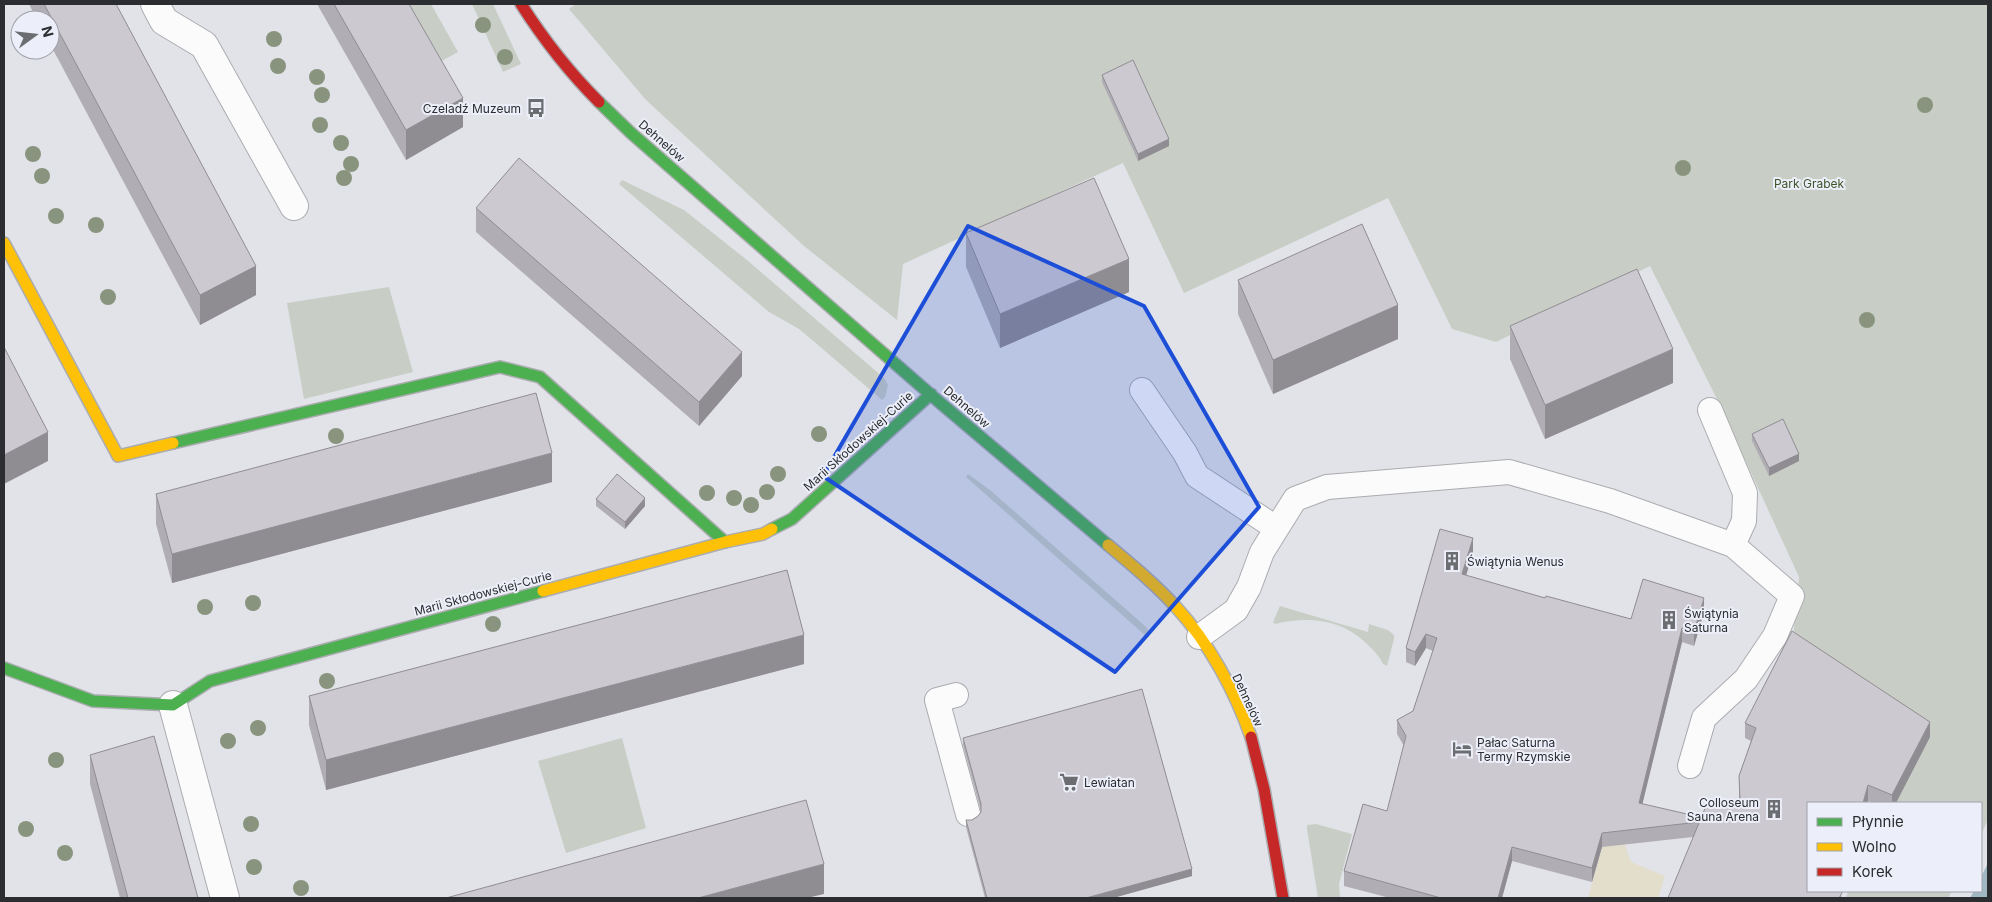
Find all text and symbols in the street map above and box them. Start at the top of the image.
north arrow [10,10,60,60]
text: N [38,24,58,39]
bus stop icon: Czeladź Muzeum [525,97,547,119]
place label: Czeladź Muzeum [423,101,521,116]
street label: Dehnelów [636,117,688,165]
park label: Park Grabek [1774,176,1845,191]
street label: Dehnelów [941,383,993,431]
street label: Marii Skłodowskiej-Curie [800,388,916,494]
building icon: Świątynia Wenus [1441,550,1463,572]
place label: Świątynia Wenus [1467,554,1564,569]
street label: Marii Skłodowskiej-Curie [413,567,553,619]
place label: Świątynia Saturna [1684,606,1739,635]
building icon: Świątynia Saturna [1658,609,1680,631]
street label: Dehnelów [1229,671,1267,729]
place label: Pałac Saturna Termy Rzymskie [1477,735,1570,764]
hotel icon: Pałac Saturna Termy Rzymskie [1451,738,1473,760]
supermarket icon: Lewiatan [1058,771,1080,793]
place label: Lewiatan [1084,775,1135,790]
place label: Colloseum Sauna Arena [1687,795,1759,824]
building icon: Colloseum Sauna Arena [1763,798,1785,820]
legend [1807,802,1982,892]
text: Płynnie [1852,812,1904,831]
text: Wolno [1852,837,1897,856]
text: Korek [1852,862,1894,881]

